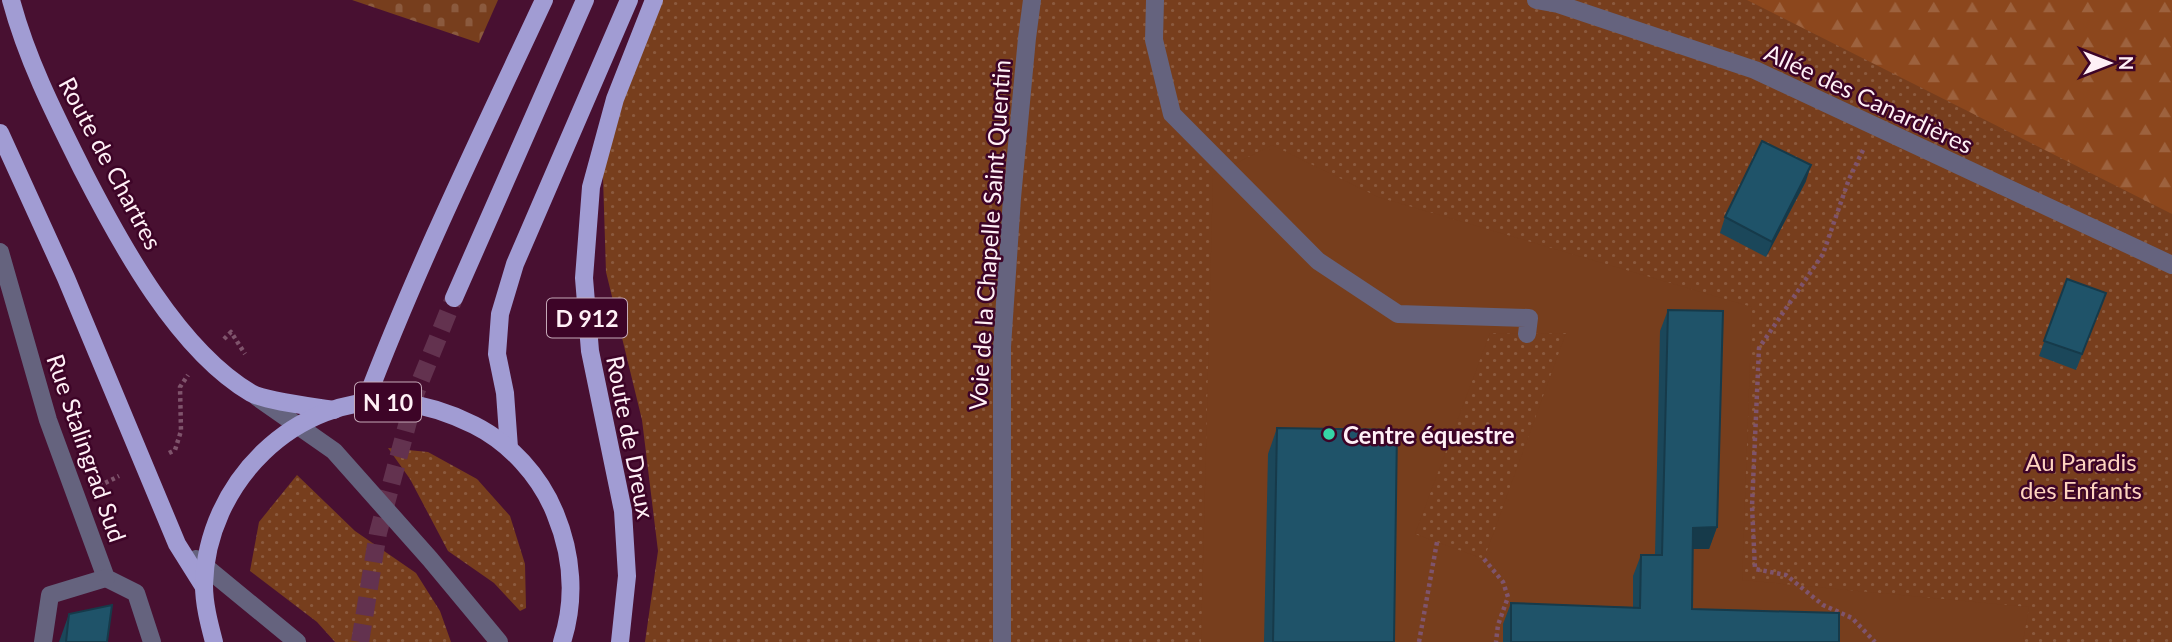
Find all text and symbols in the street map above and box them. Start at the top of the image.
north arrow [2074,28,2144,98]
street label: Allée des Canardières [1760,37,1978,159]
text: N [2115,56,2138,70]
street label: Voie de la Chapelle Saint Quentin [962,59,1016,411]
street label: Route de Chartres [53,72,169,254]
road number: D 912 [547,298,627,338]
street label: Rue Stalingrad Sud [41,350,133,546]
street label: Route de Dreux [601,353,661,521]
road number: N 10 [355,382,421,422]
place label: Centre équestre [1343,420,1515,449]
marker: Centre équestre [1321,426,1337,442]
park label: Au Paradis des Enfants [2020,447,2142,504]

